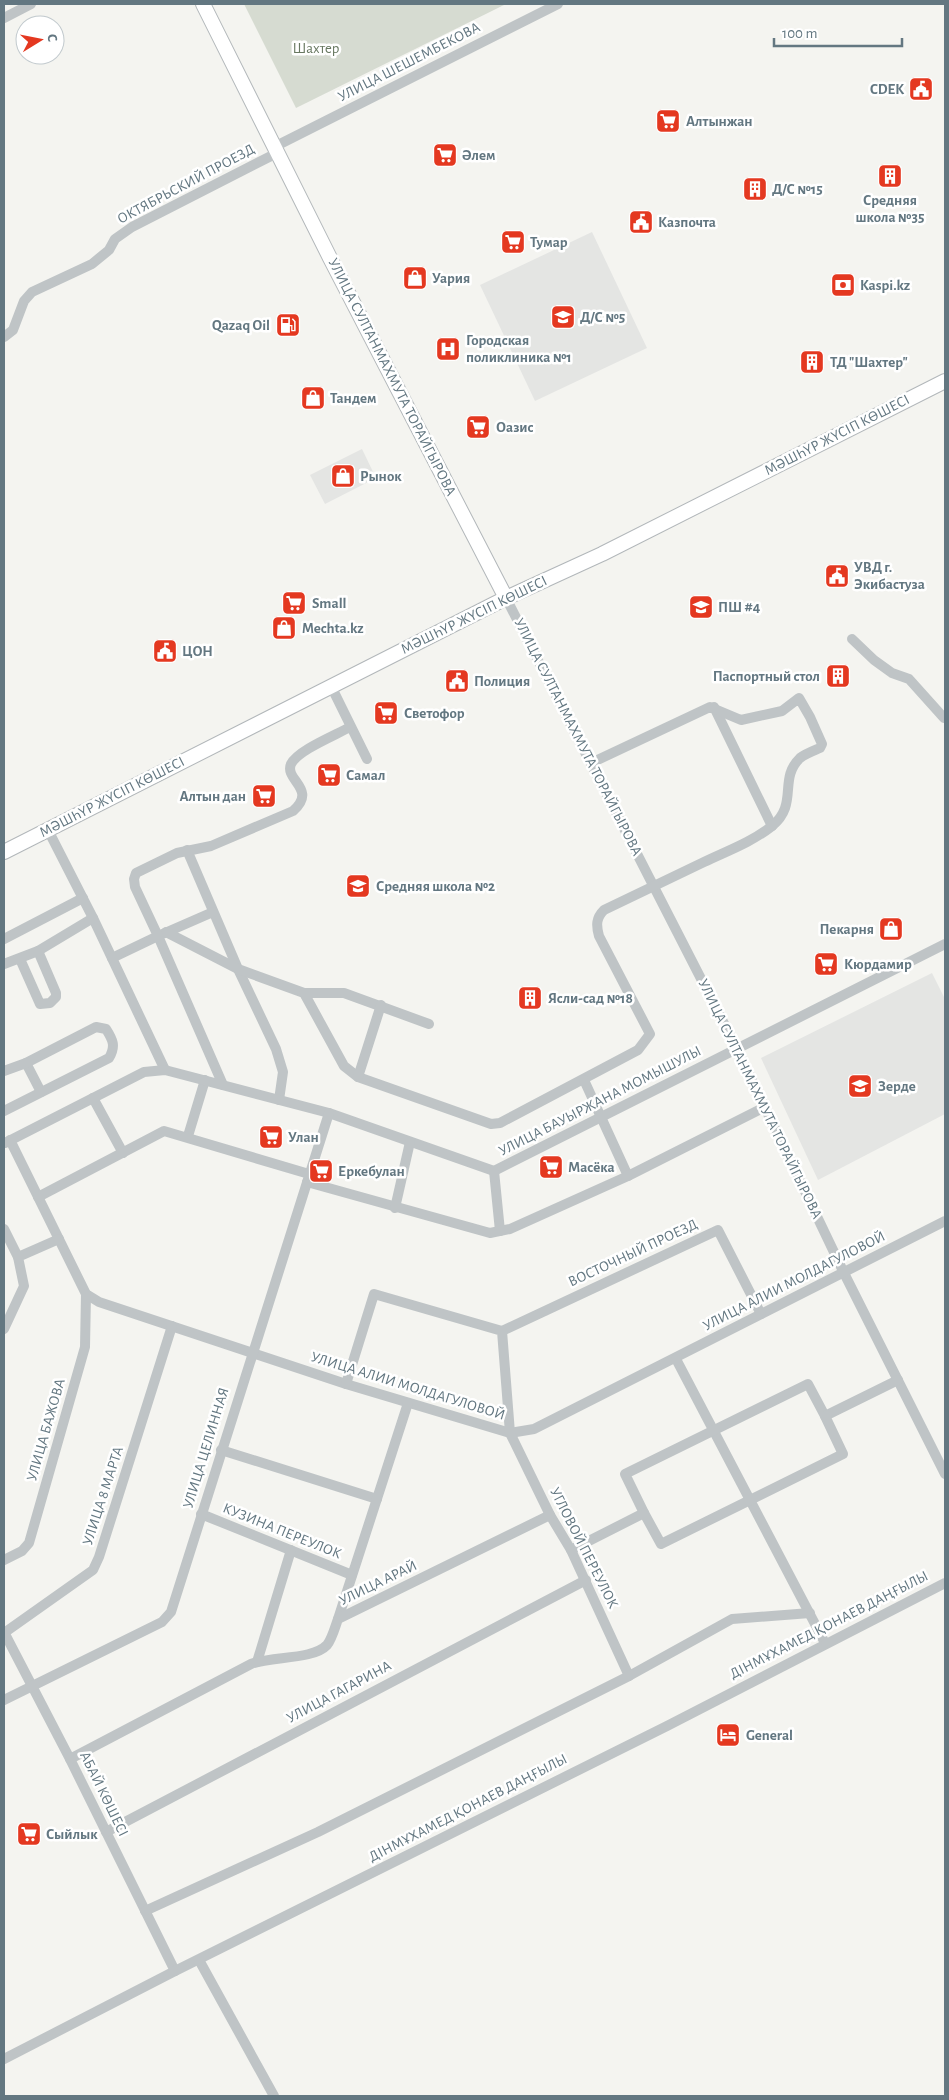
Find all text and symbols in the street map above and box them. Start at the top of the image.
north arrow [15,15,65,65]
scale bar [774,15,902,47]
street label: УЛИЦА ШЕШЕМБЕКОВА [335,19,483,104]
text: 100 m [782,26,817,41]
text: С [44,33,59,43]
park label: Шахтер [293,41,340,56]
public building icon: CDEK [908,76,934,102]
place label: CDEK [870,82,904,97]
supermarket icon: Алтынжан [655,108,681,134]
place label: Алтынжан [686,114,753,129]
street label: ОКТЯБРЬСКИЙ ПРОЕЗД [115,141,257,227]
supermarket icon: Әлем [432,142,458,168]
place label: Әлем [462,148,495,163]
building icon: Средняя школа №35 [877,163,903,189]
building icon: Д/С №15 [742,176,768,202]
place label: Д/С №15 [772,182,823,197]
place label: Средняя школа №35 [856,193,924,225]
public building icon: Казпочта [628,209,654,235]
place label: Казпочта [658,215,716,230]
supermarket icon: Тумар [500,229,526,255]
place label: Тумар [530,235,568,250]
street label: УЛИЦА СУЛТАНМАХМУТА ТОРАЙГЫРОВА [325,256,459,498]
shop icon: Уария [402,265,428,291]
place label: Уария [432,271,470,286]
bank icon: Kaspi.kz [830,272,856,298]
place label: Kaspi.kz [860,278,910,293]
school or university icon: Д/С №5 [550,304,576,330]
place label: Д/С №5 [580,310,625,325]
fuel station icon: Qazaq Oil [275,312,301,338]
place label: Qazaq Oil [212,318,270,333]
place label: Городская поликлиника №1 [466,333,572,365]
hospital icon: Городская поликлиника №1 [435,336,461,362]
building icon: ТД "Шахтер" [799,349,825,375]
place label: ТД "Шахтер" [830,355,908,370]
shop icon: Тандем [300,385,326,411]
place label: Тандем [330,391,377,406]
street label: МӘШҺҮР ЖҮСІП КӨШЕСІ [762,392,912,478]
supermarket icon: Оазис [465,414,491,440]
place label: Оазис [496,420,534,435]
shop icon: Рынок [330,463,356,489]
place label: Рынок [360,469,402,484]
place label: УВД г. Экибастуза [854,560,925,592]
public building icon: УВД г. Экибастуза [824,563,850,589]
street label: МӘШҺҮР ЖҮСІП КӨШЕСІ [398,573,550,657]
supermarket icon: Small [281,590,307,616]
school or university icon: ПШ #4 [688,594,714,620]
place label: Small [312,596,347,611]
place label: ПШ #4 [718,600,761,615]
shop icon: Mechta.kz [271,615,297,641]
street label: УЛИЦА СУЛТАНМАХМУТА ТОРАЙГЫРОВА [511,616,645,858]
place label: Mechta.kz [302,621,364,636]
public building icon: ЦОН [152,638,178,664]
place label: ЦОН [182,644,213,659]
building icon: Паспортный стол [825,663,851,689]
public building icon: Полиция [444,668,470,694]
place label: Паспортный стол [713,669,820,684]
place label: Полиция [474,674,530,689]
supermarket icon: Светофор [373,700,399,726]
place label: Светофор [404,706,465,721]
street label: МӘШҺҮР ЖҮСІП КӨШЕСІ [37,754,187,840]
supermarket icon: Самал [316,762,342,788]
place label: Самал [346,768,385,783]
supermarket icon: Алтын дан [251,783,277,809]
place label: Алтын дан [179,789,246,804]
school or university icon: Средняя школа №2 [345,873,371,899]
place label: Средняя школа №2 [376,879,495,894]
shop icon: Пекарня [878,916,904,942]
place label: Пекарня [820,922,874,937]
supermarket icon: Кюрдамир [813,951,839,977]
place label: Кюрдамир [844,957,912,972]
street label: УЛИЦА СУЛТАНМАХМУТА ТОРАЙГЫРОВА [695,977,825,1221]
building icon: Ясли-сад №18 [517,985,543,1011]
place label: Ясли-сад №18 [548,991,633,1006]
street label: УЛИЦА БАУЫРЖАНА МОМЫШУЛЫ [496,1043,704,1159]
school or university icon: Зерде [847,1073,873,1099]
place label: Зерде [878,1079,916,1094]
supermarket icon: Улан [258,1124,284,1150]
place label: Улан [288,1130,319,1145]
supermarket icon: Масёка [538,1154,564,1180]
supermarket icon: Еркебулан [308,1158,334,1184]
place label: Масёка [568,1160,615,1175]
place label: Еркебулан [338,1164,405,1179]
street label: ВОСТОЧНЫЙ ПРОЕЗД [566,1216,700,1290]
street label: УЛИЦА АЛИИ МОЛДАГУЛОВОЙ [700,1228,888,1334]
street label: УЛИЦА АЛИИ МОЛДАГУЛОВОЙ [309,1349,507,1423]
street label: УЛИЦА БАЖОВА [24,1377,68,1483]
street label: УЛИЦА ЦЕЛИННАЯ [180,1386,232,1510]
street label: УЛИЦА 8 МАРТА [80,1445,126,1547]
street label: УГЛОВОЙ ПЕРЕУЛОК [547,1485,621,1611]
street label: КУЗИНА ПЕРЕУЛОК [221,1500,344,1562]
street label: УЛИЦА АРАЙ [337,1558,419,1608]
street label: ДІНМҰХАМЕД ҚОНАЕВ ДАҢҒЫЛЫ [727,1568,931,1682]
street label: УЛИЦА ГАГАРИНА [284,1658,394,1726]
hotel icon: General [715,1722,741,1748]
place label: General [746,1728,793,1743]
street label: АБАЙ КӨШЕСІ [77,1749,131,1839]
street label: ДІНМҰХАМЕД ҚОНАЕВ ДАҢҒЫЛЫ [366,1751,570,1865]
supermarket icon: Сыйлык [16,1821,42,1847]
place label: Сыйлык [46,1827,98,1842]

